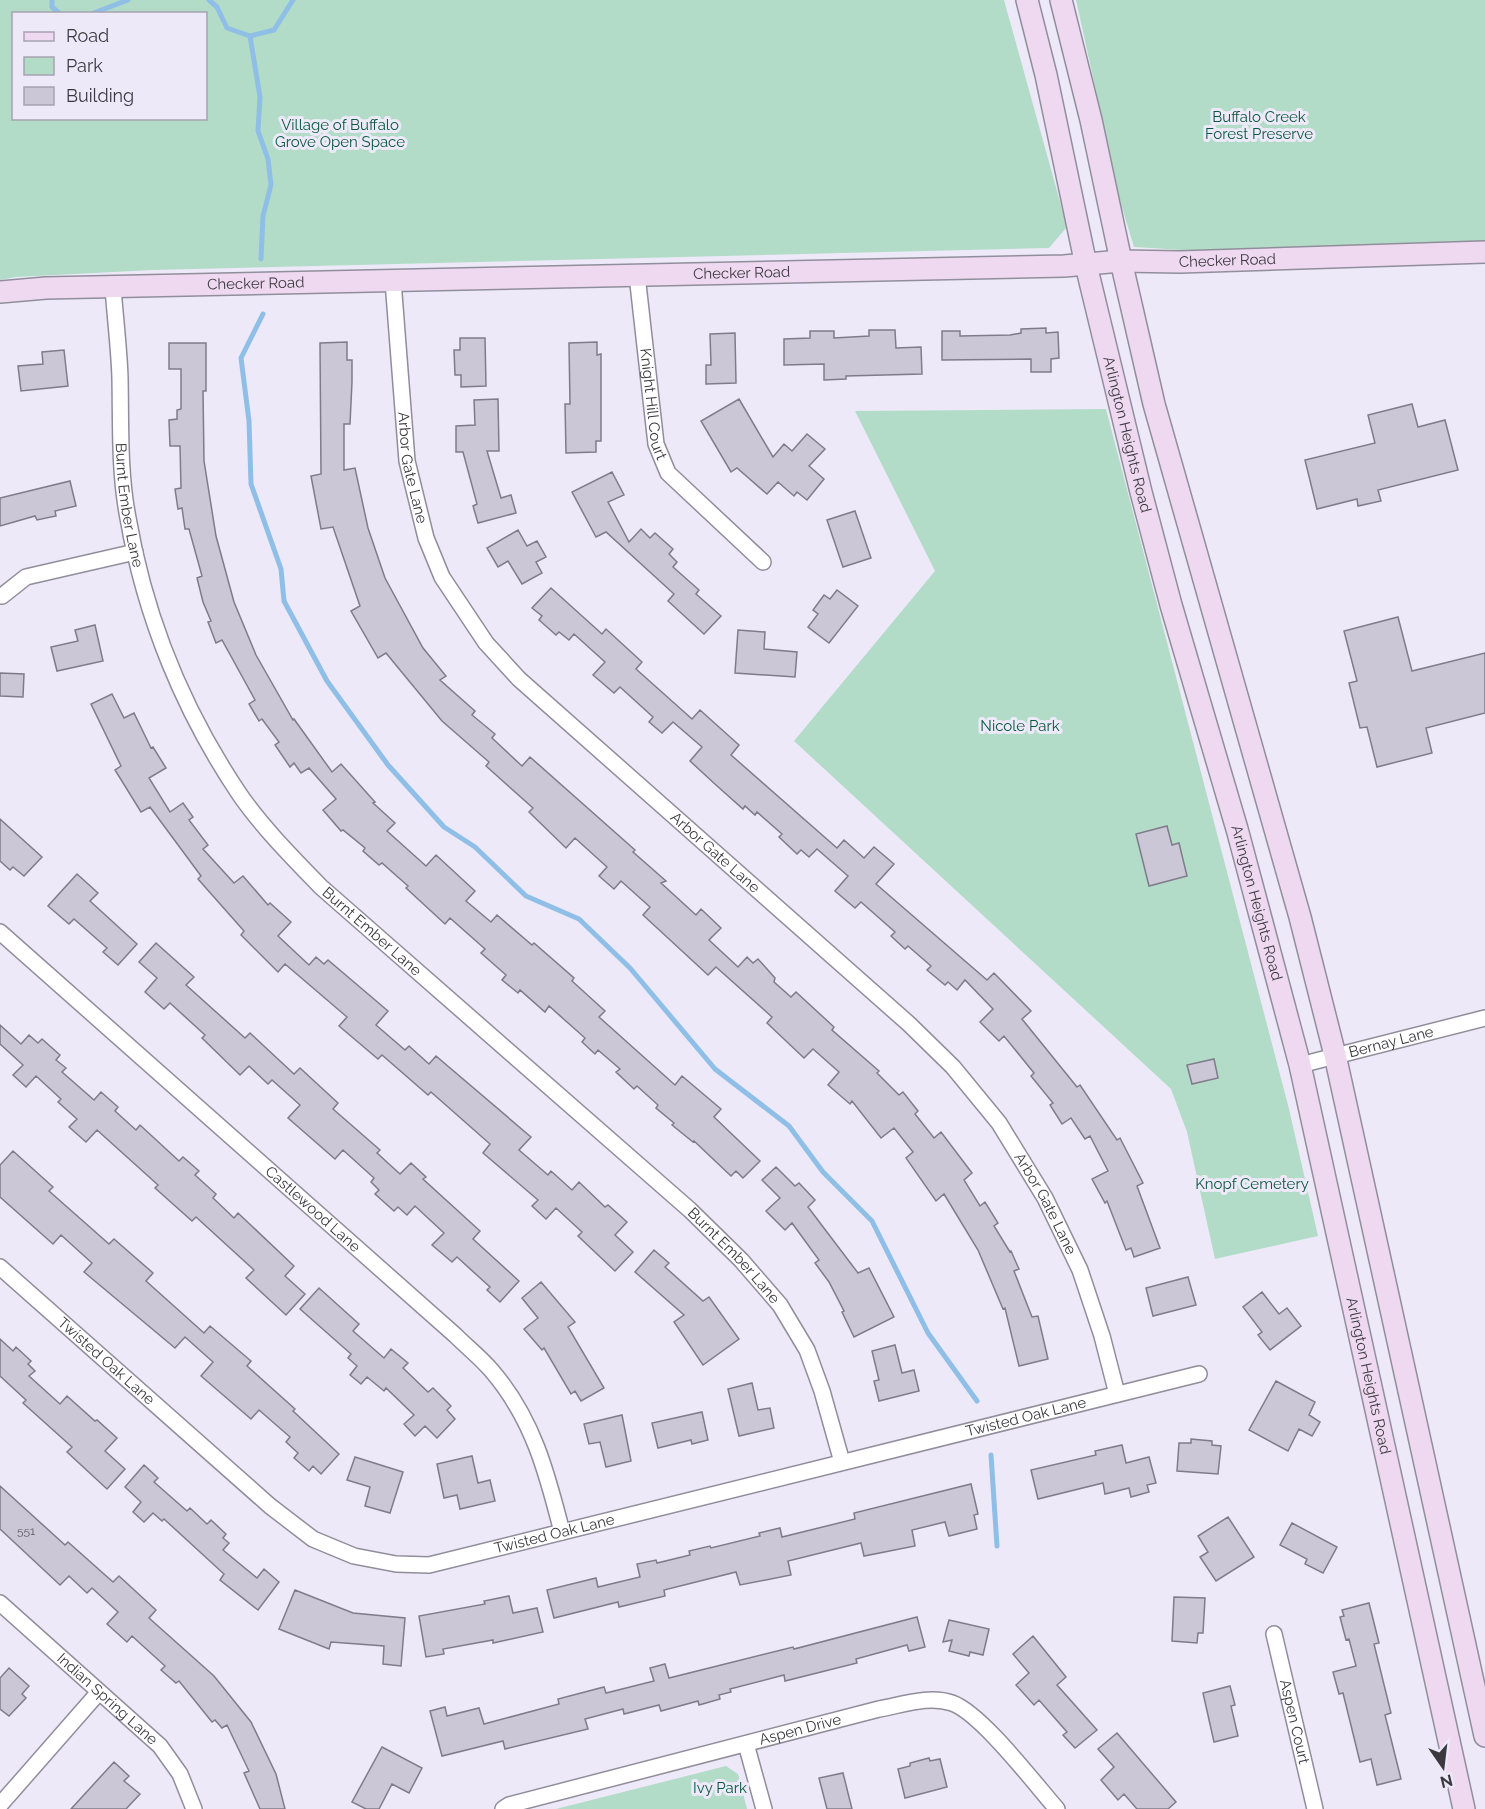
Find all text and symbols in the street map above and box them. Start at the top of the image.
legend [12,12,207,120]
text: Road [66,25,109,46]
text: Park [66,55,103,76]
text: Building [66,85,134,106]
park label: Buffalo Creek Forest Preserve [1205,108,1313,143]
park label: Village of Buffalo Grove Open Space [275,116,405,151]
street label: Checker Road [1178,250,1276,271]
street label: Checker Road [693,263,790,283]
street label: Checker Road [207,273,305,294]
street label: Knight Hill Court [636,347,671,463]
street label: Arlington Heights Road [1099,355,1155,515]
street label: Arbor Gate Lane [394,411,431,526]
street label: Burnt Ember Lane [112,442,147,569]
park label: Nicole Park [980,717,1060,735]
street label: Arbor Gate Lane [667,808,764,897]
street label: Arlington Heights Road [1227,823,1286,983]
street label: Burnt Ember Lane [319,883,425,980]
street label: Bernay Lane [1347,1022,1436,1061]
street label: Arbor Gate Lane [1010,1149,1080,1258]
street label: Castlewood Lane [262,1162,364,1256]
park label: Knopf Cemetery [1195,1175,1309,1193]
street label: Burnt Ember Lane [684,1204,784,1307]
street label: Arlington Heights Road [1342,1295,1395,1456]
street label: Twisted Oak Lane [54,1314,159,1409]
street label: Twisted Oak Lane [964,1393,1088,1440]
street label: Twisted Oak Lane [492,1510,616,1558]
house number: 551 [17,1524,35,1538]
street label: Indian Spring Lane [53,1649,162,1749]
street label: Aspen Court [1276,1678,1313,1766]
street label: Aspen Drive [757,1710,843,1749]
north arrow [1413,1737,1473,1797]
text: N [1438,1770,1455,1792]
park label: Ivy Park [693,1779,747,1797]

